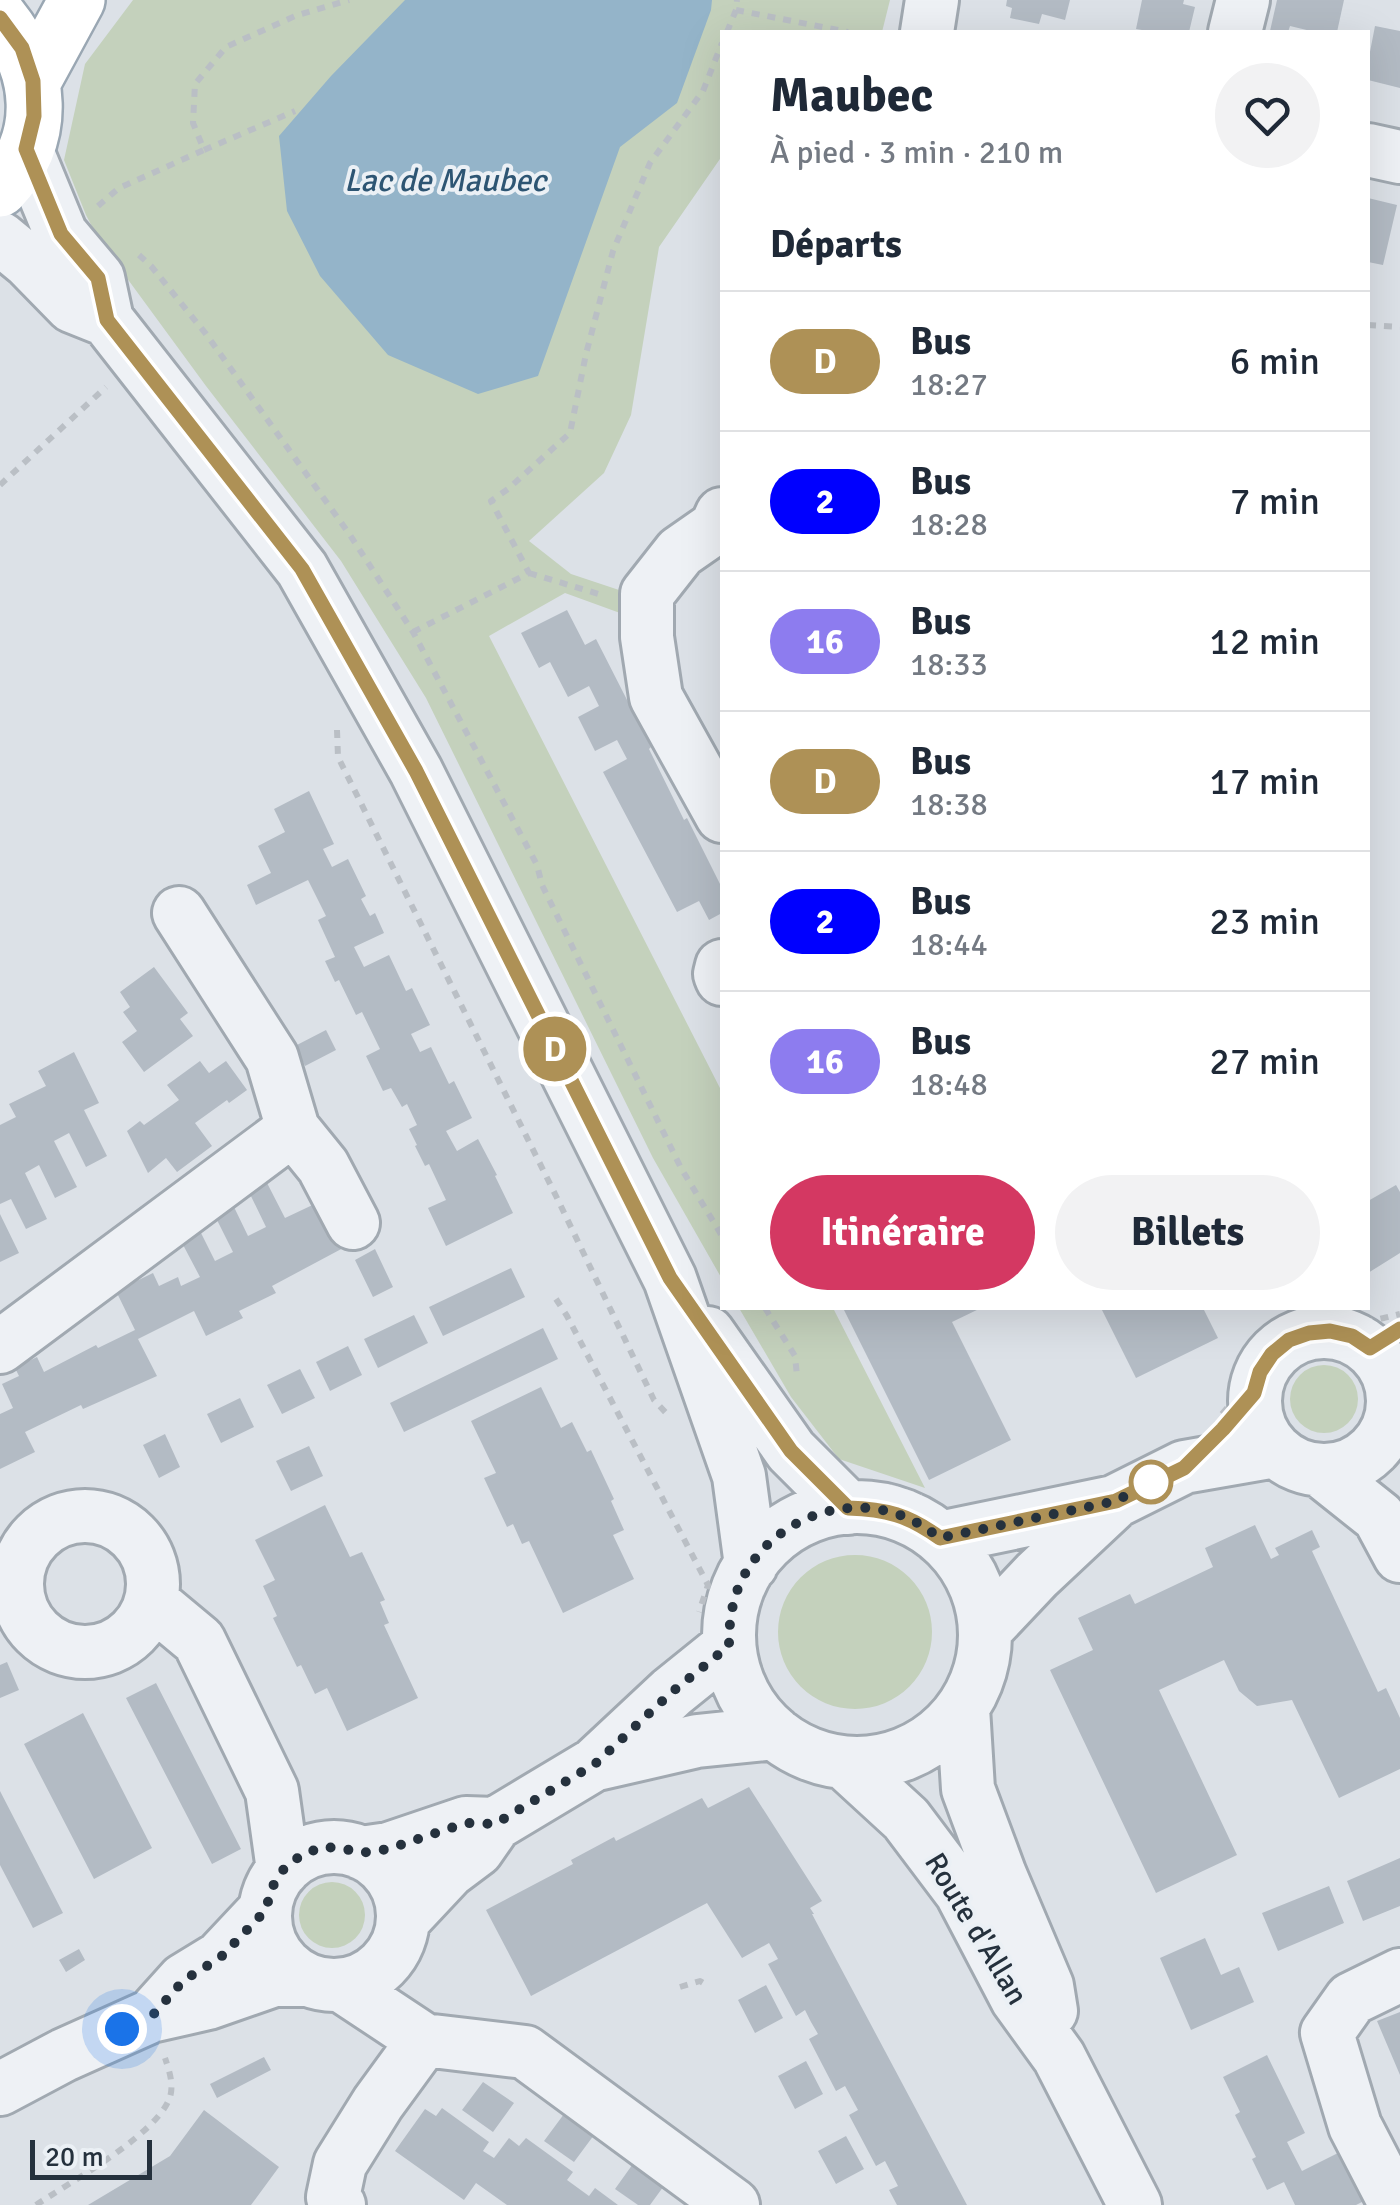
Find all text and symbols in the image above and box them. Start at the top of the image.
button: heart [1215,63,1320,168]
text: Maubec [770,66,933,125]
text: À pied · 3 min · 210 m [770,133,1063,172]
water label: Lac de Maubec [344,161,548,200]
text: Départs [770,221,902,268]
text: Bus [910,318,971,365]
text: 6 min [1230,338,1320,385]
text: D [813,340,837,383]
text: 18:27 [910,365,988,404]
text: Bus [910,458,971,505]
text: 7 min [1230,478,1320,525]
text: 2 [816,480,834,523]
text: 18:28 [910,505,988,544]
text: Bus [910,598,971,645]
text: 12 min [1209,618,1320,665]
text: 16 [806,620,844,663]
text: 18:33 [910,645,988,684]
text: Bus [910,738,971,785]
text: 17 min [1209,758,1320,805]
text: D [813,760,837,803]
text: 18:38 [910,785,988,824]
text: Bus [910,878,971,925]
text: 23 min [1209,898,1320,945]
text: 2 [816,900,834,943]
text: 18:44 [910,925,988,964]
line badge: D [522,1016,588,1082]
text: Bus [910,1018,971,1065]
text: D [543,1028,567,1071]
text: 27 min [1209,1038,1320,1085]
text: 16 [806,1040,844,1083]
text: 18:48 [910,1065,988,1104]
button: Itinéraire [770,1175,1035,1290]
button: Billets [1055,1175,1320,1290]
unlabelled marker [1130,1461,1172,1503]
street label: Route d'Allan [916,1846,1036,2012]
your location [97,2004,147,2054]
scale bar [30,2135,152,2180]
text: 20 m [45,2140,104,2174]

